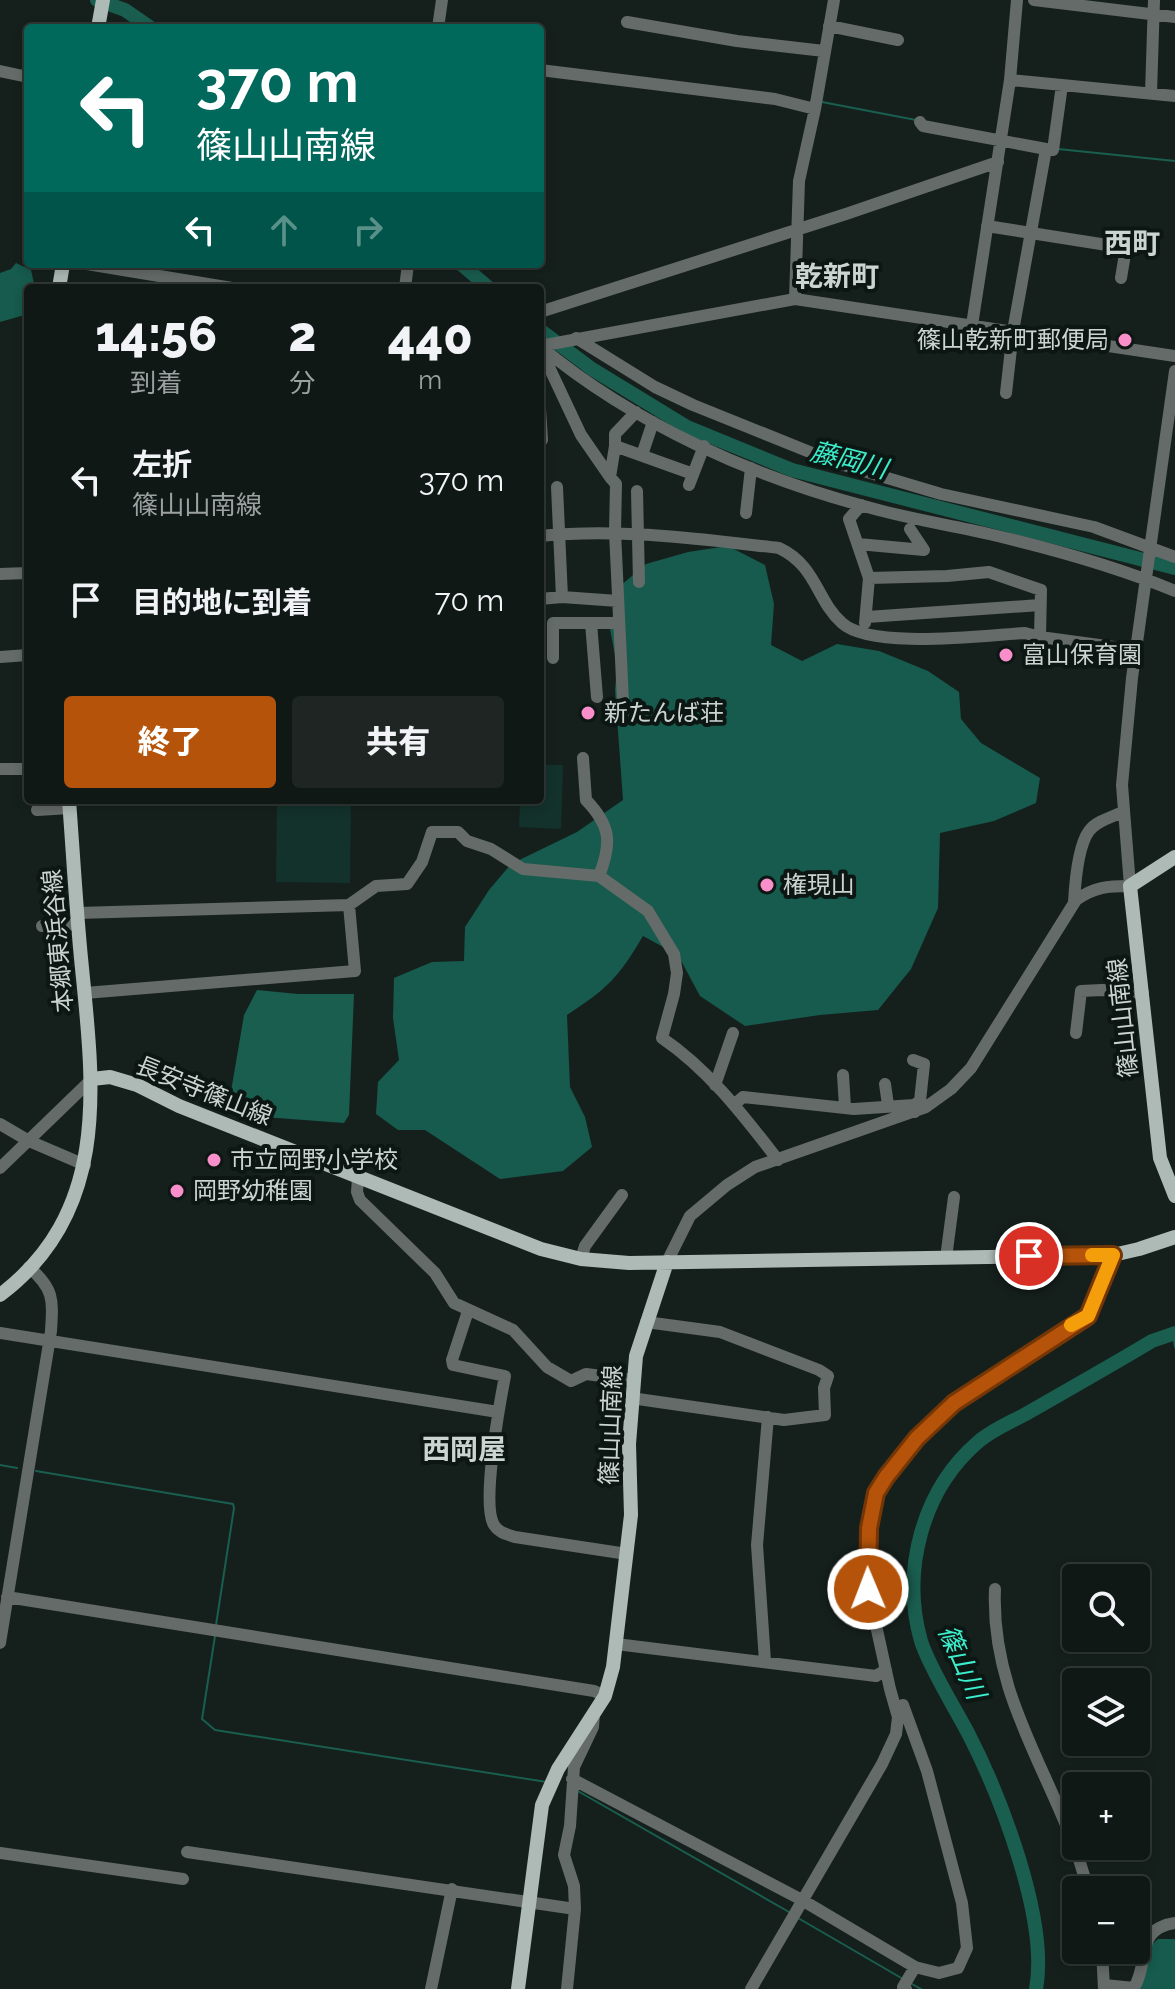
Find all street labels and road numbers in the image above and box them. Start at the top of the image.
street label: 本郷東浜谷線 [37,868,78,1014]
street label: 篠山山南線 [1102,957,1143,1079]
street label: 長安寺篠山線 [132,1050,276,1131]
street label: 篠山山南線 [594,1365,627,1485]

